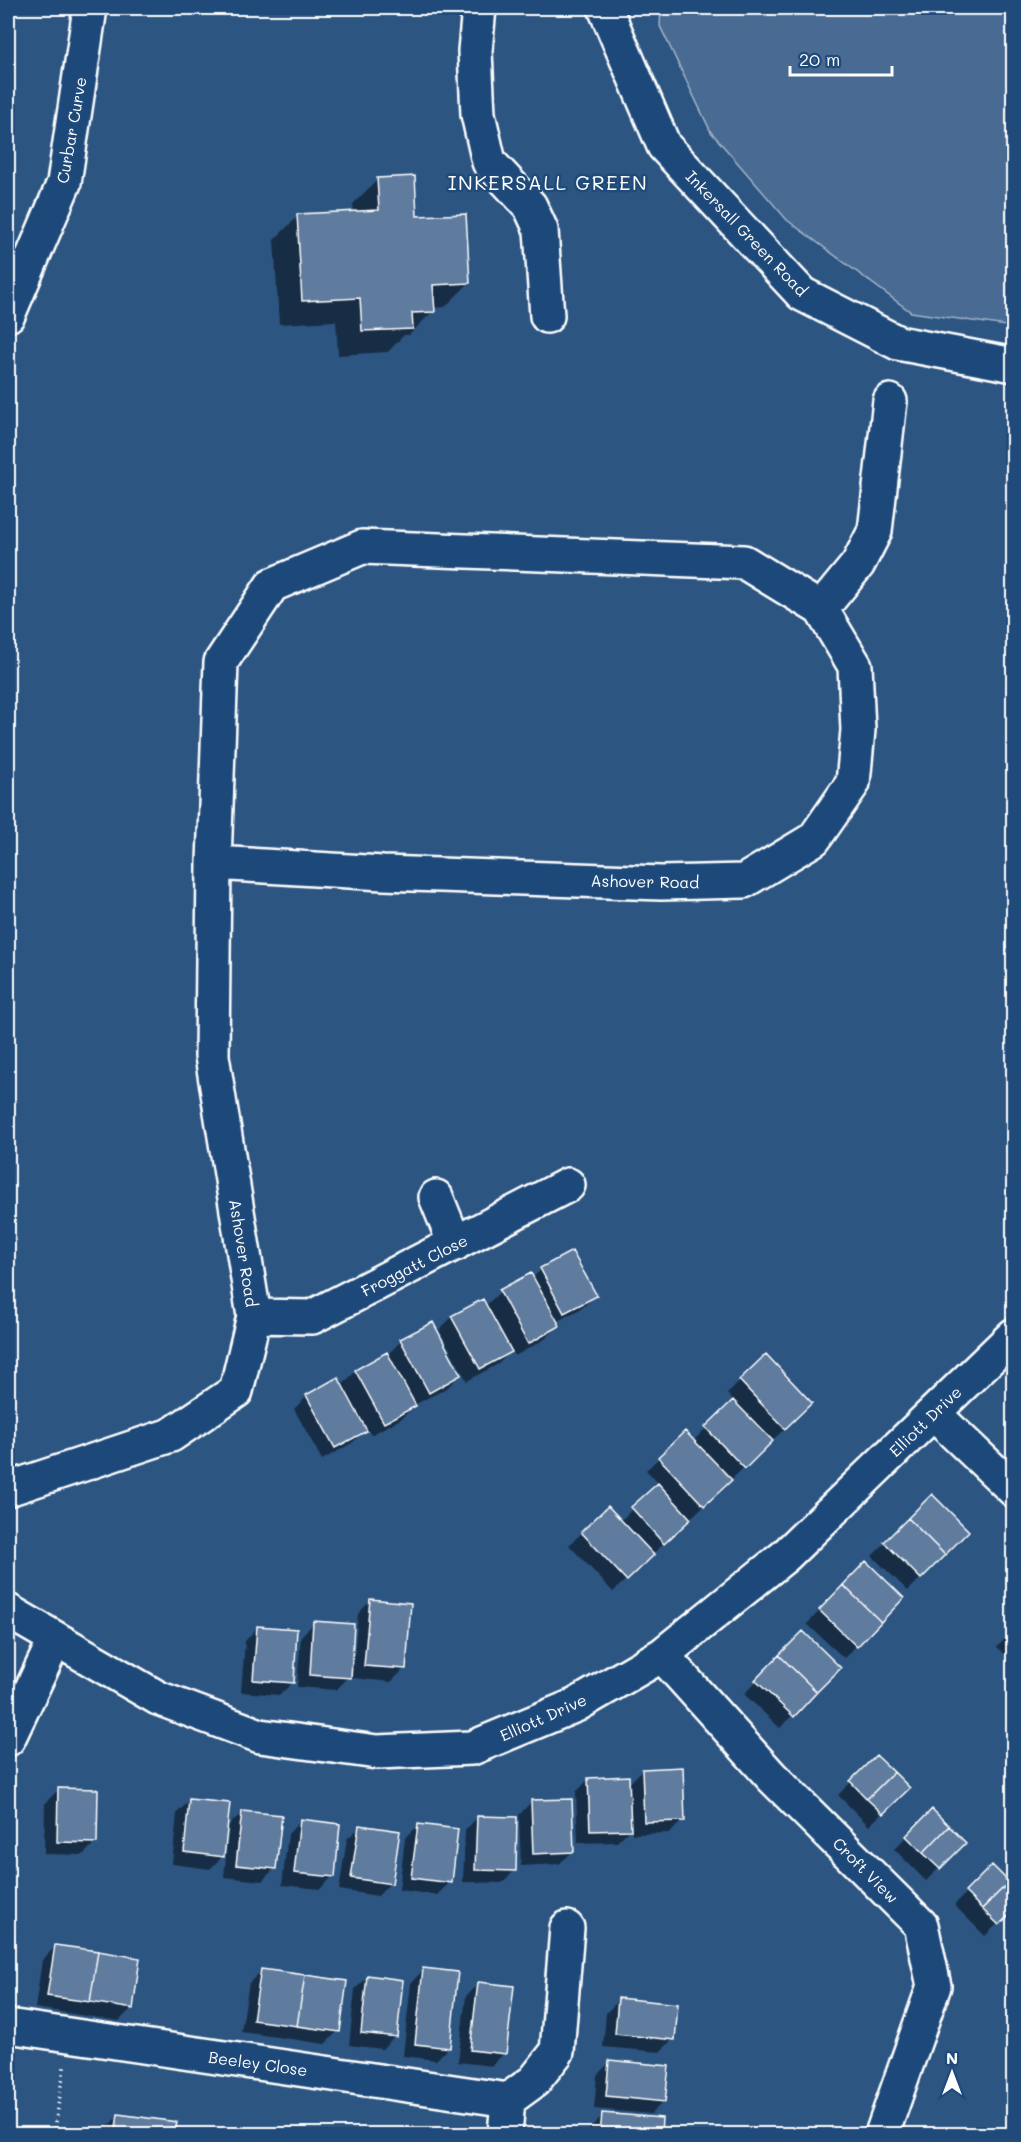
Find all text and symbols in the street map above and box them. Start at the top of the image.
scale bar [790,39,892,77]
text: 20 m [799,47,840,71]
street label: Curbar Curve [51,75,91,185]
street label: Inkersall Green Road [682,166,812,300]
district label: INKERSALL GREEN [448,169,648,195]
street label: Ashover Road [590,870,700,892]
street label: Ashover Road [225,1198,263,1308]
street label: Froggatt Close [357,1229,471,1301]
street label: Elliott Drive [884,1381,966,1461]
street label: Elliott Drive [496,1688,590,1746]
street label: Croft View [829,1833,903,1907]
north arrow [922,2043,982,2103]
street label: Beeley Close [207,2046,309,2080]
text: N [946,2047,958,2068]

